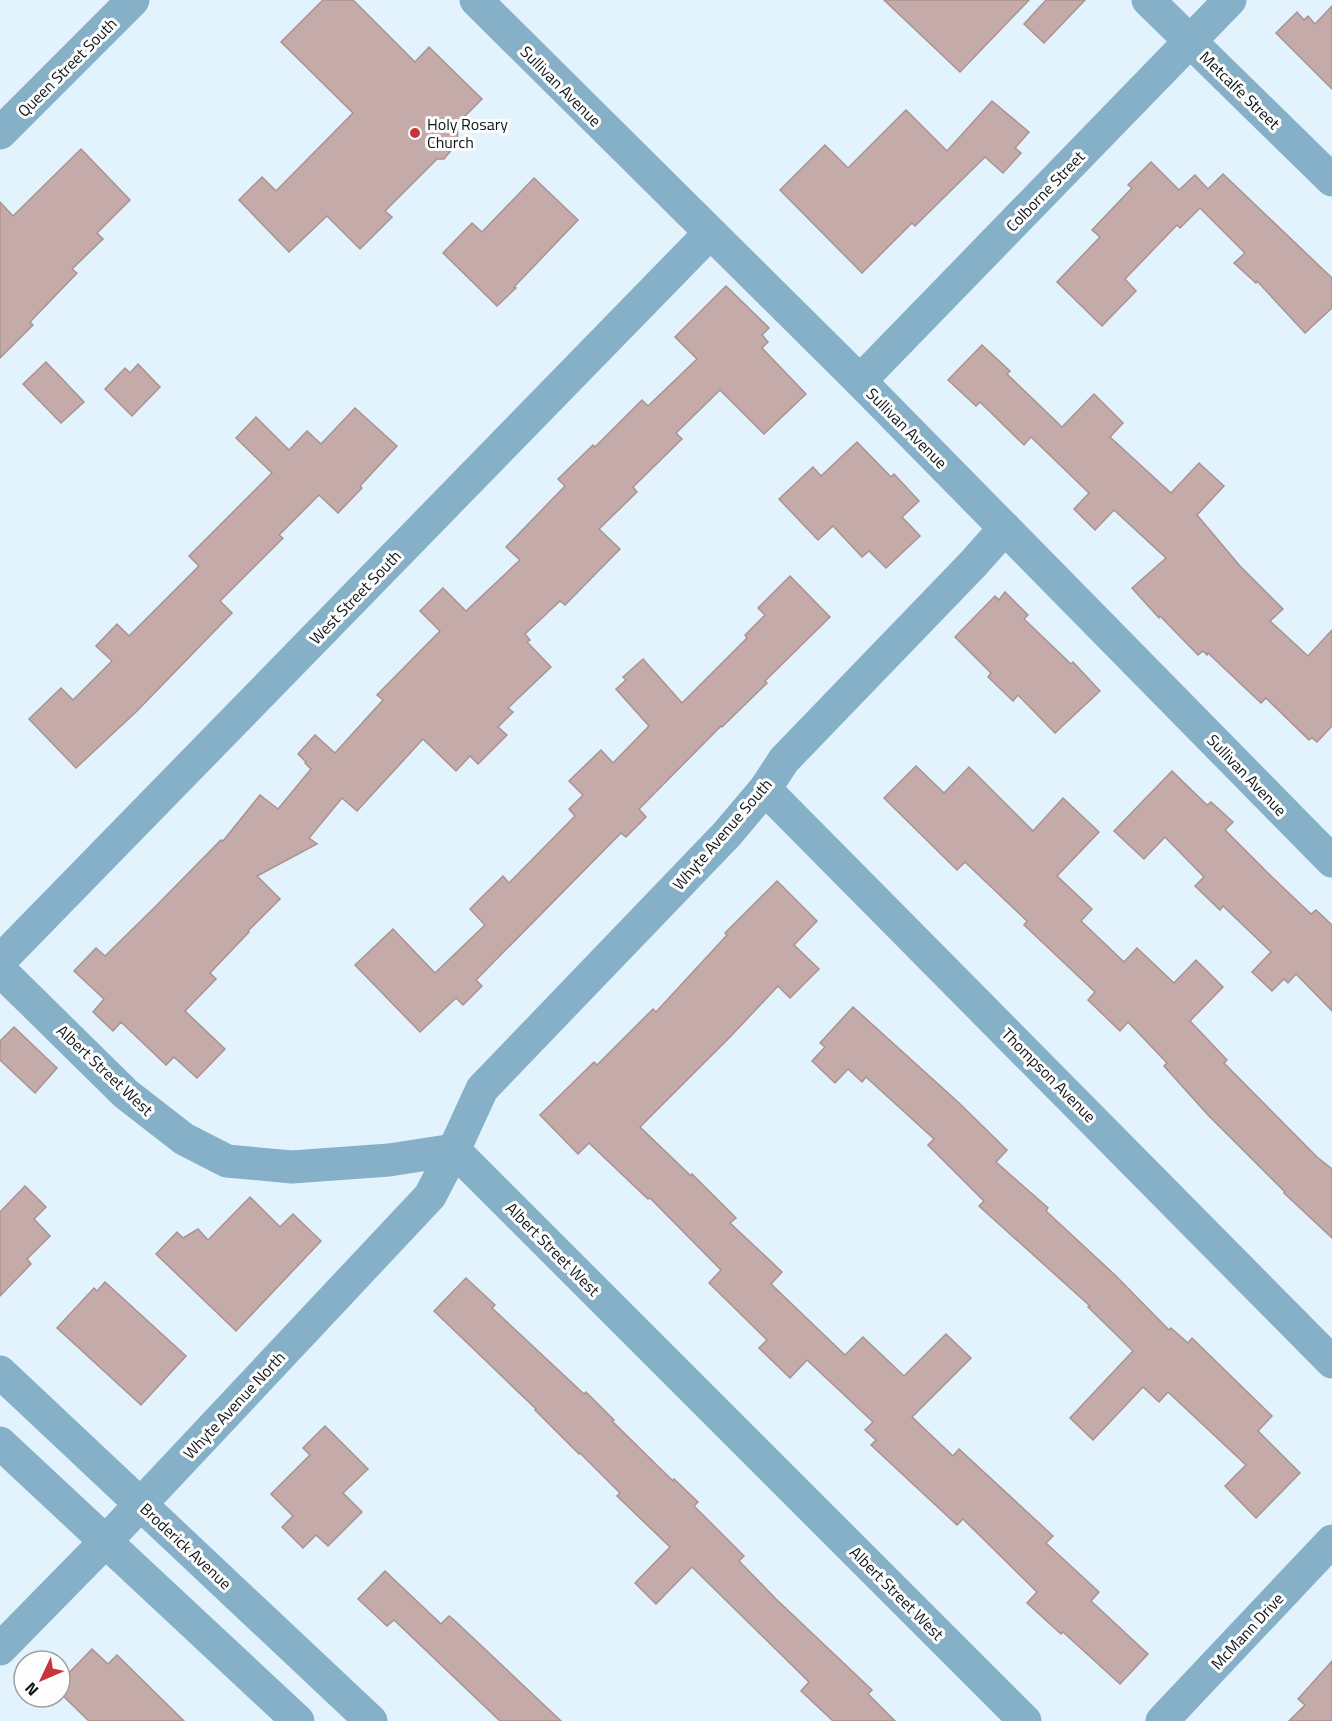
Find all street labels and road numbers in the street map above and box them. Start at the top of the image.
street label: Queen Street South [12,12,122,122]
street label: Sullivan Avenue [515,40,607,132]
street label: Metcalfe Street [1194,45,1286,135]
street label: Colborne Street [1000,145,1090,237]
street label: Sullivan Avenue [861,382,953,474]
street label: West Street South [304,544,406,650]
street label: Sullivan Avenue [1202,729,1292,821]
street label: Whyte Avenue South [667,773,777,895]
street label: Albert Street West [51,1019,159,1121]
street label: Thompson Avenue [996,1022,1102,1128]
street label: Albert Street West [501,1197,606,1302]
street label: Whyte Avenue North [177,1346,291,1464]
street label: Broderick Avenue [135,1497,237,1595]
street label: Albert Street West [845,1541,950,1646]
street label: McMann Drive [1205,1587,1289,1675]

